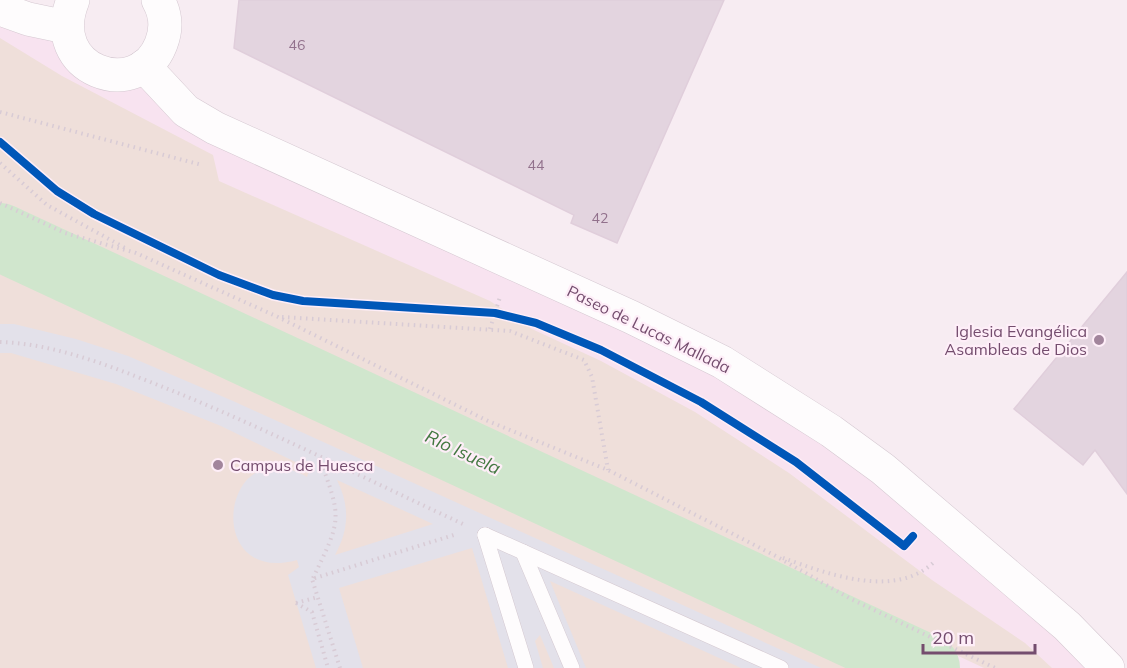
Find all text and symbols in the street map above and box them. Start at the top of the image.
house number: 46 [289,36,305,54]
house number: 44 [528,156,545,174]
house number: 42 [592,209,608,227]
street label: Paseo de Lucas Mallada [564,281,734,377]
place label: Iglesia Evangélica Asambleas de Dios [945,321,1087,359]
marker: Iglesia Evangélica Asambleas de Dios [1092,333,1106,347]
water label: Río Isuela [422,425,505,480]
place label: Campus de Huesca [230,455,373,475]
marker: Campus de Huesca [211,458,225,472]
scale bar [923,617,1036,655]
text: 20 m [932,626,974,649]

